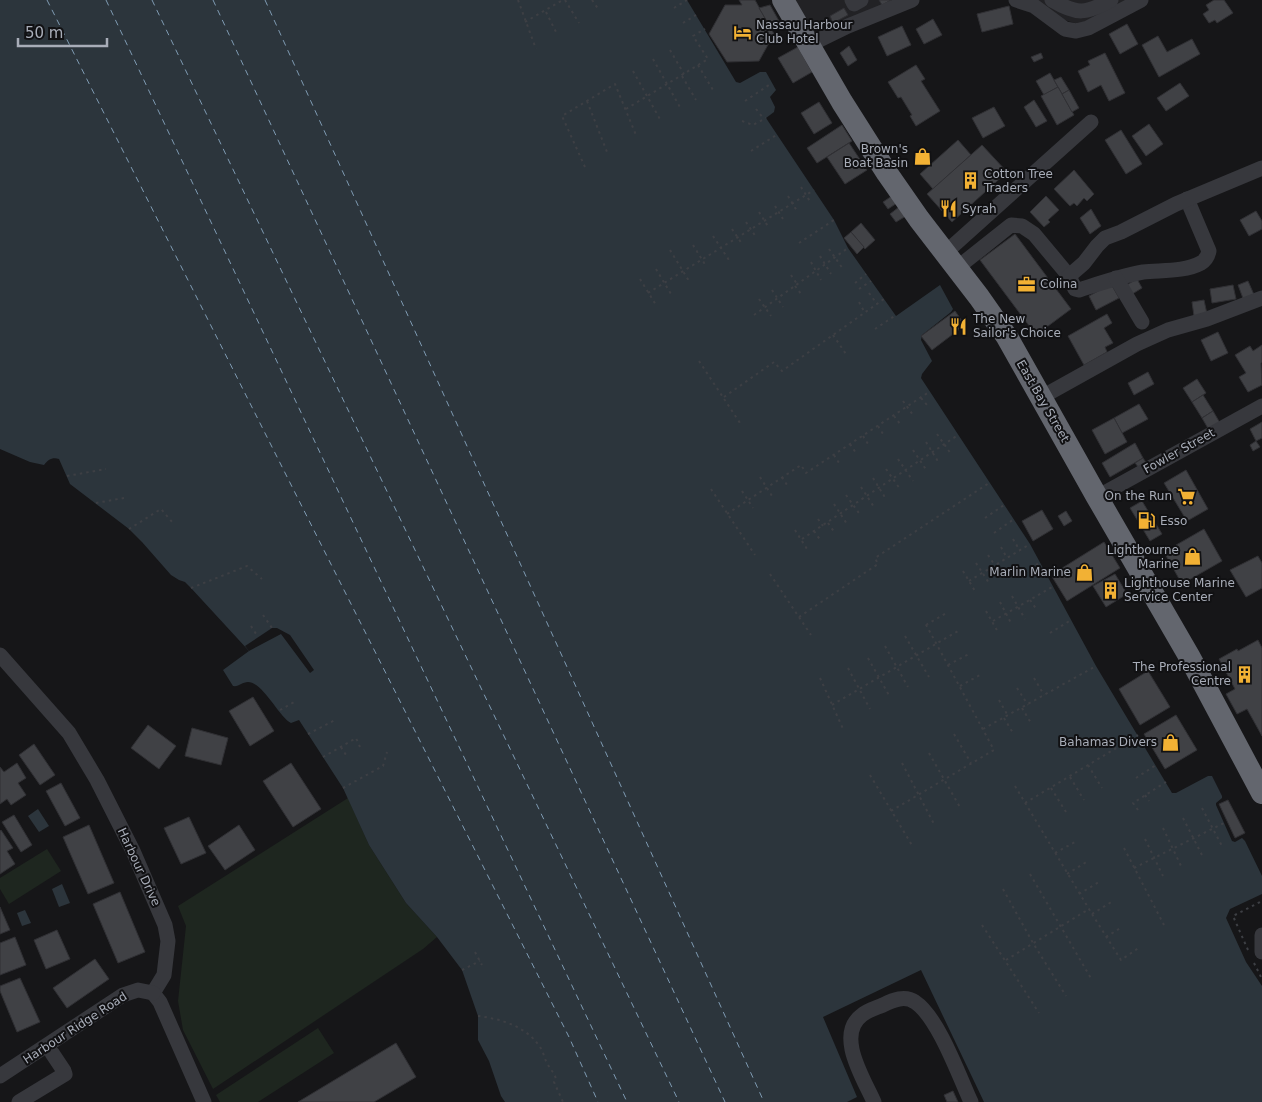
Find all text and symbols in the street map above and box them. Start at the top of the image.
scale bar [18,15,106,47]
place label: Nassau Harbour Club Hotel [756,18,852,46]
hotel icon: Nassau Harbour Club Hotel [732,22,752,42]
text: 50 m [25,24,63,42]
place label: Brown's Boat Basin [844,142,908,170]
shop icon: Brown's Boat Basin [912,146,932,166]
place label: Cotton Tree Traders [983,167,1053,195]
building icon: Cotton Tree Traders [960,171,980,191]
restaurant icon: Syrah [938,199,958,219]
place label: Syrah [962,202,997,216]
office icon: Colina [1016,274,1036,294]
place label: Colina [1040,277,1077,291]
place label: The New Sailor's Choice [972,312,1061,340]
restaurant icon: The New Sailor's Choice [949,316,969,336]
street label: East Bay Street [1014,357,1072,445]
street label: Fowler Street [1141,425,1217,476]
supermarket icon: On the Run [1176,486,1196,506]
place label: On the Run [1105,489,1172,503]
fuel station icon: Esso [1136,511,1156,531]
place label: Esso [1160,514,1187,528]
place label: Lightbourne Marine [1107,543,1179,571]
shop icon: Lightbourne Marine [1183,547,1203,567]
shop icon: Marlin Marine [1075,562,1095,582]
place label: Marlin Marine [989,565,1071,579]
place label: Lighthouse Marine Service Center [1124,576,1235,604]
building icon: Lighthouse Marine Service Center [1100,580,1120,600]
place label: The Professional Centre [1132,660,1231,688]
building icon: The Professional Centre [1235,664,1255,684]
shop icon: Bahamas Divers [1161,732,1181,752]
place label: Bahamas Divers [1059,735,1157,749]
street label: Harbour Drive [115,826,163,908]
street label: Harbour Ridge Road [21,989,129,1067]

